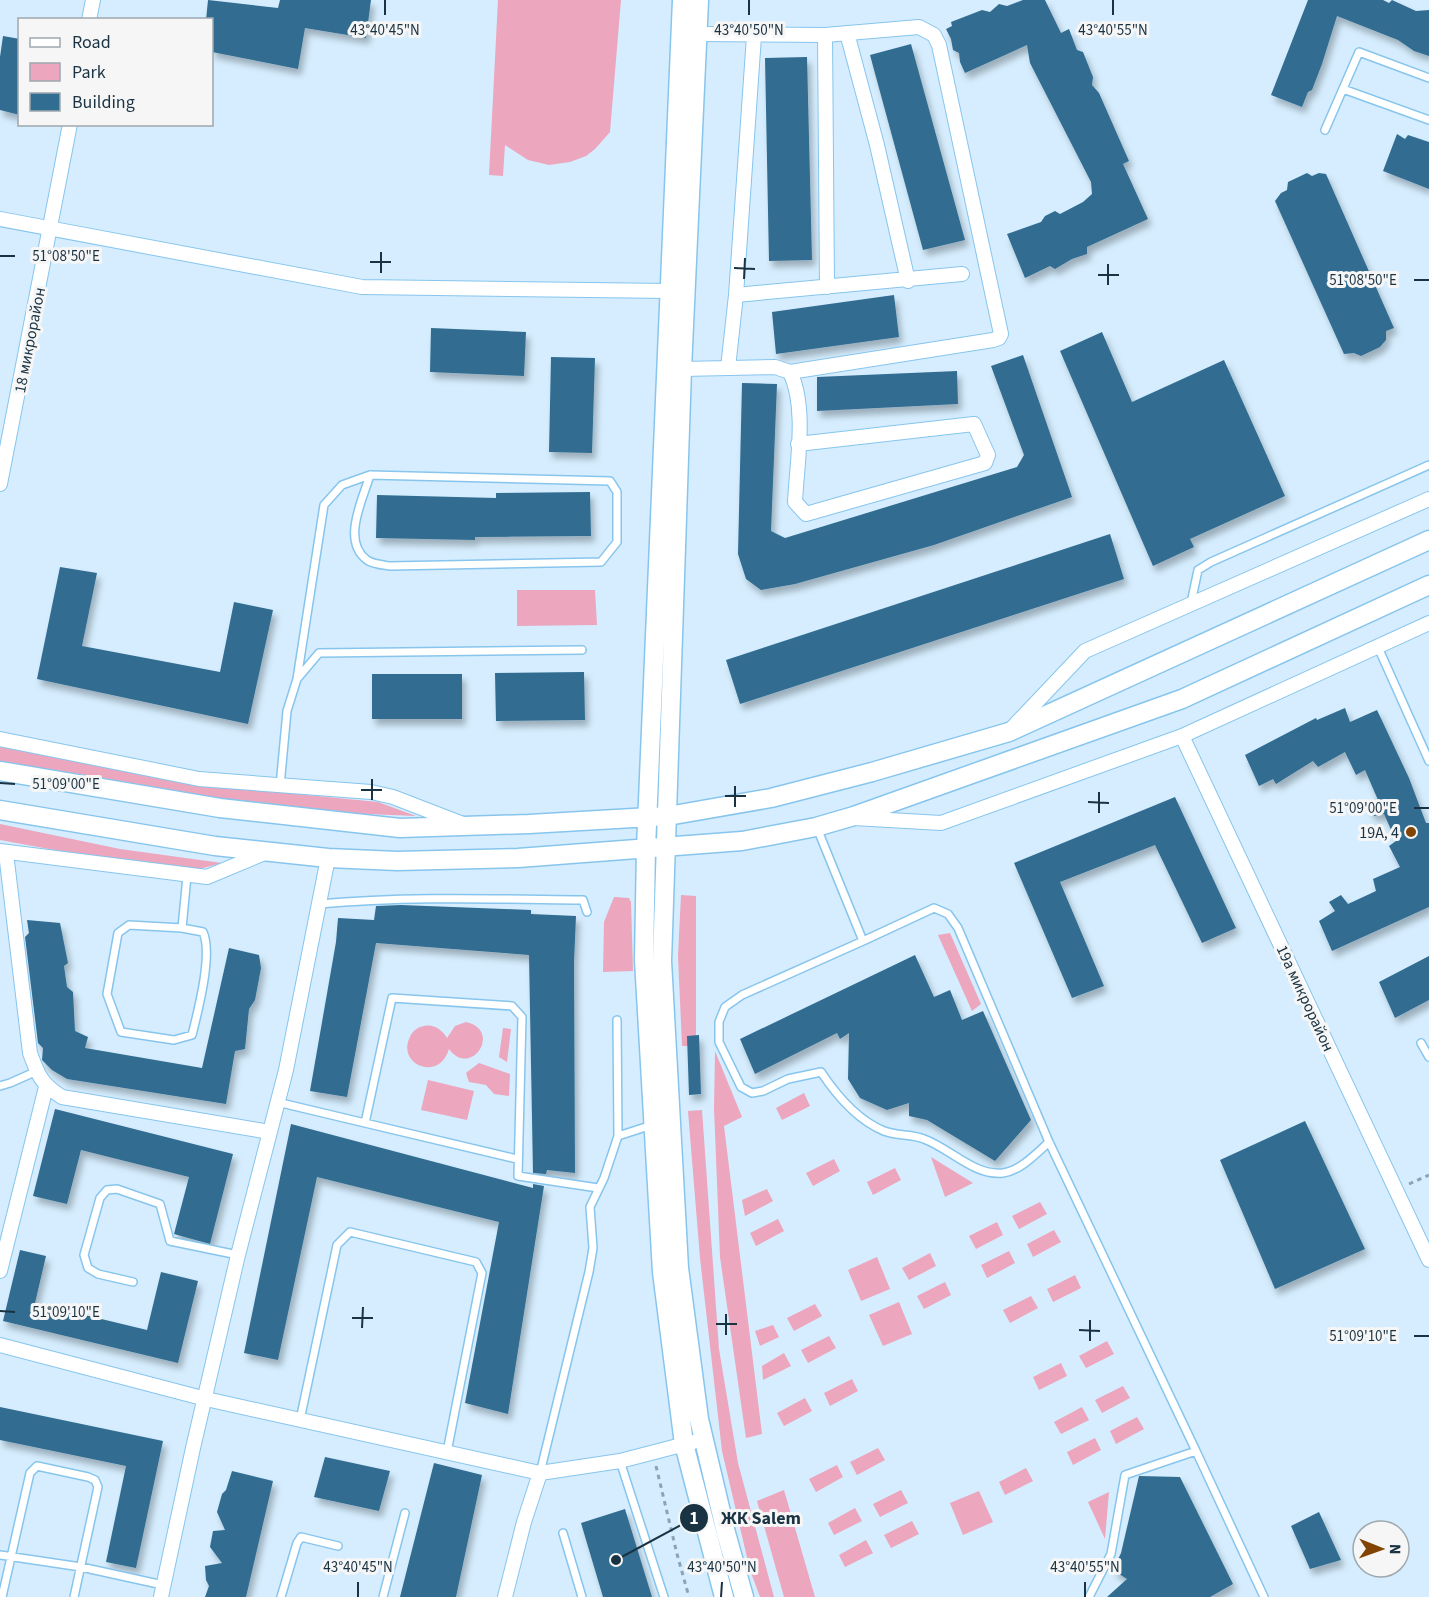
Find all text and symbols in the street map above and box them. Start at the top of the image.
legend [18,18,213,126]
text: 43°40'45"N [350,20,420,41]
text: 43°40'50"N [714,20,784,41]
text: 43°40'55"N [1078,20,1148,41]
text: Road [72,30,111,55]
text: Park [72,60,106,85]
text: Building [72,90,135,115]
text: 51°08'50"E [32,246,100,267]
text: 51°08'50"E [1329,270,1397,291]
street label: 18 микрорайон [9,285,51,395]
text: 51°09'00"E [32,774,100,795]
text: 51°09'00"E [1329,798,1397,819]
place label: 19А, 4 [1359,822,1399,844]
marker: 19А, 4 [1404,825,1418,839]
street label: 19а микрорайон [1271,942,1339,1055]
text: 51°09'10"E [32,1302,100,1323]
text: 51°09'10"E [1329,1326,1397,1347]
callout: ЖК Salem [679,1500,812,1536]
text: 1 [689,1506,699,1531]
text: ЖК Salem [721,1506,801,1531]
north arrow [1351,1519,1411,1579]
text: N [1384,1544,1406,1555]
text: 43°40'45"N [323,1557,393,1578]
text: 43°40'50"N [687,1557,757,1578]
text: 43°40'55"N [1050,1557,1120,1578]

